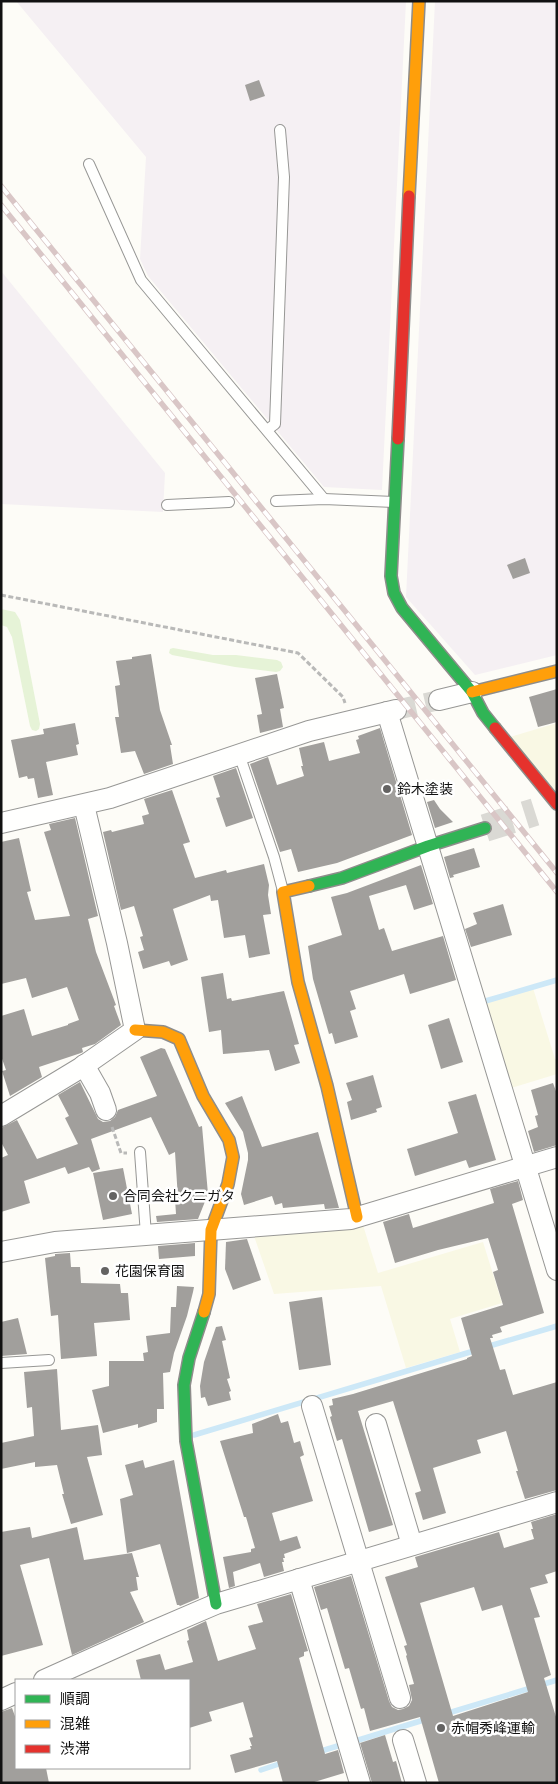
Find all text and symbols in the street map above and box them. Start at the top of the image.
place label: 鈴木塗装 [397,779,453,798]
marker: 鈴木塗装 [381,783,393,795]
place label: 合同会社クニガタ [123,1186,235,1205]
marker: 合同会社クニガタ [107,1190,119,1202]
place label: 花園保育園 [115,1261,185,1280]
marker: 花園保育園 [99,1265,111,1277]
legend [15,1679,190,1769]
text: 順調 [60,1688,90,1708]
text: 混雑 [60,1713,90,1733]
place label: 赤帽秀峰運輸 [451,1718,535,1737]
marker: 赤帽秀峰運輸 [435,1722,447,1734]
text: 渋滞 [60,1738,90,1758]

